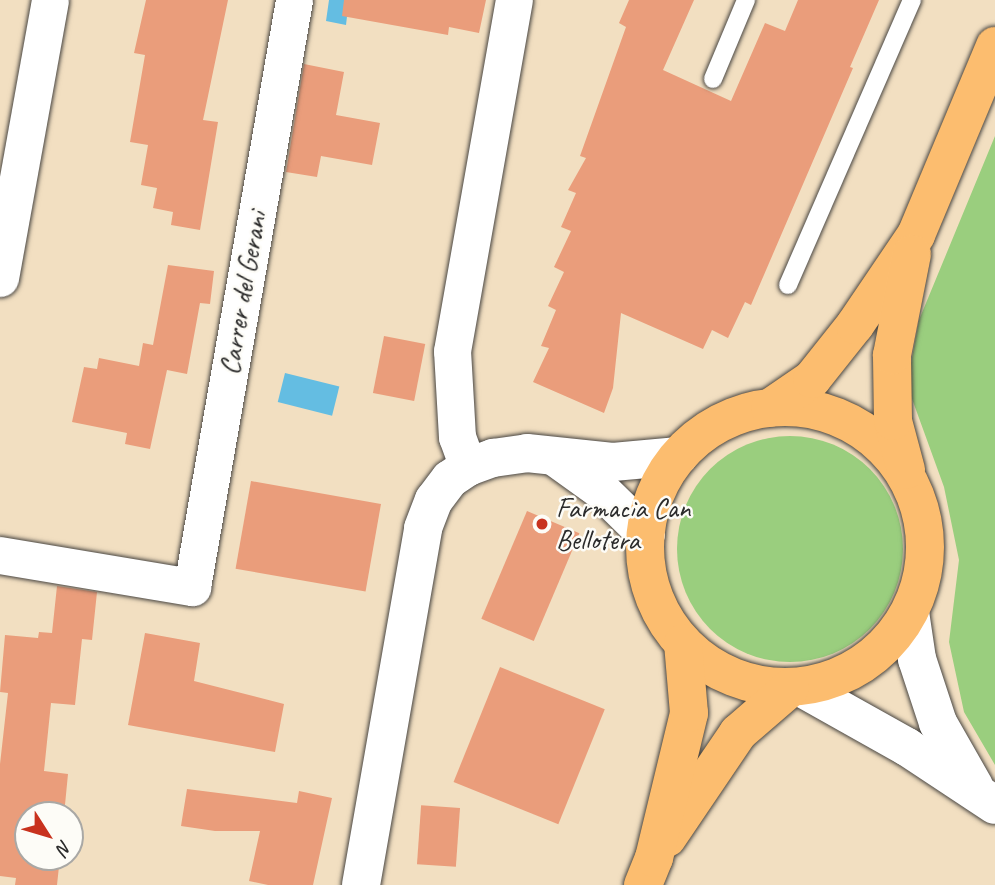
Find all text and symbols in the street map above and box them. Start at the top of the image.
street label: Carrer del Gerani [212,209,274,377]
place label: Farmacia Can Bellotera [556,491,691,557]
marker: Farmacia Can Bellotera [534,516,550,532]
north arrow [14,801,84,871]
text: N [51,836,77,859]

